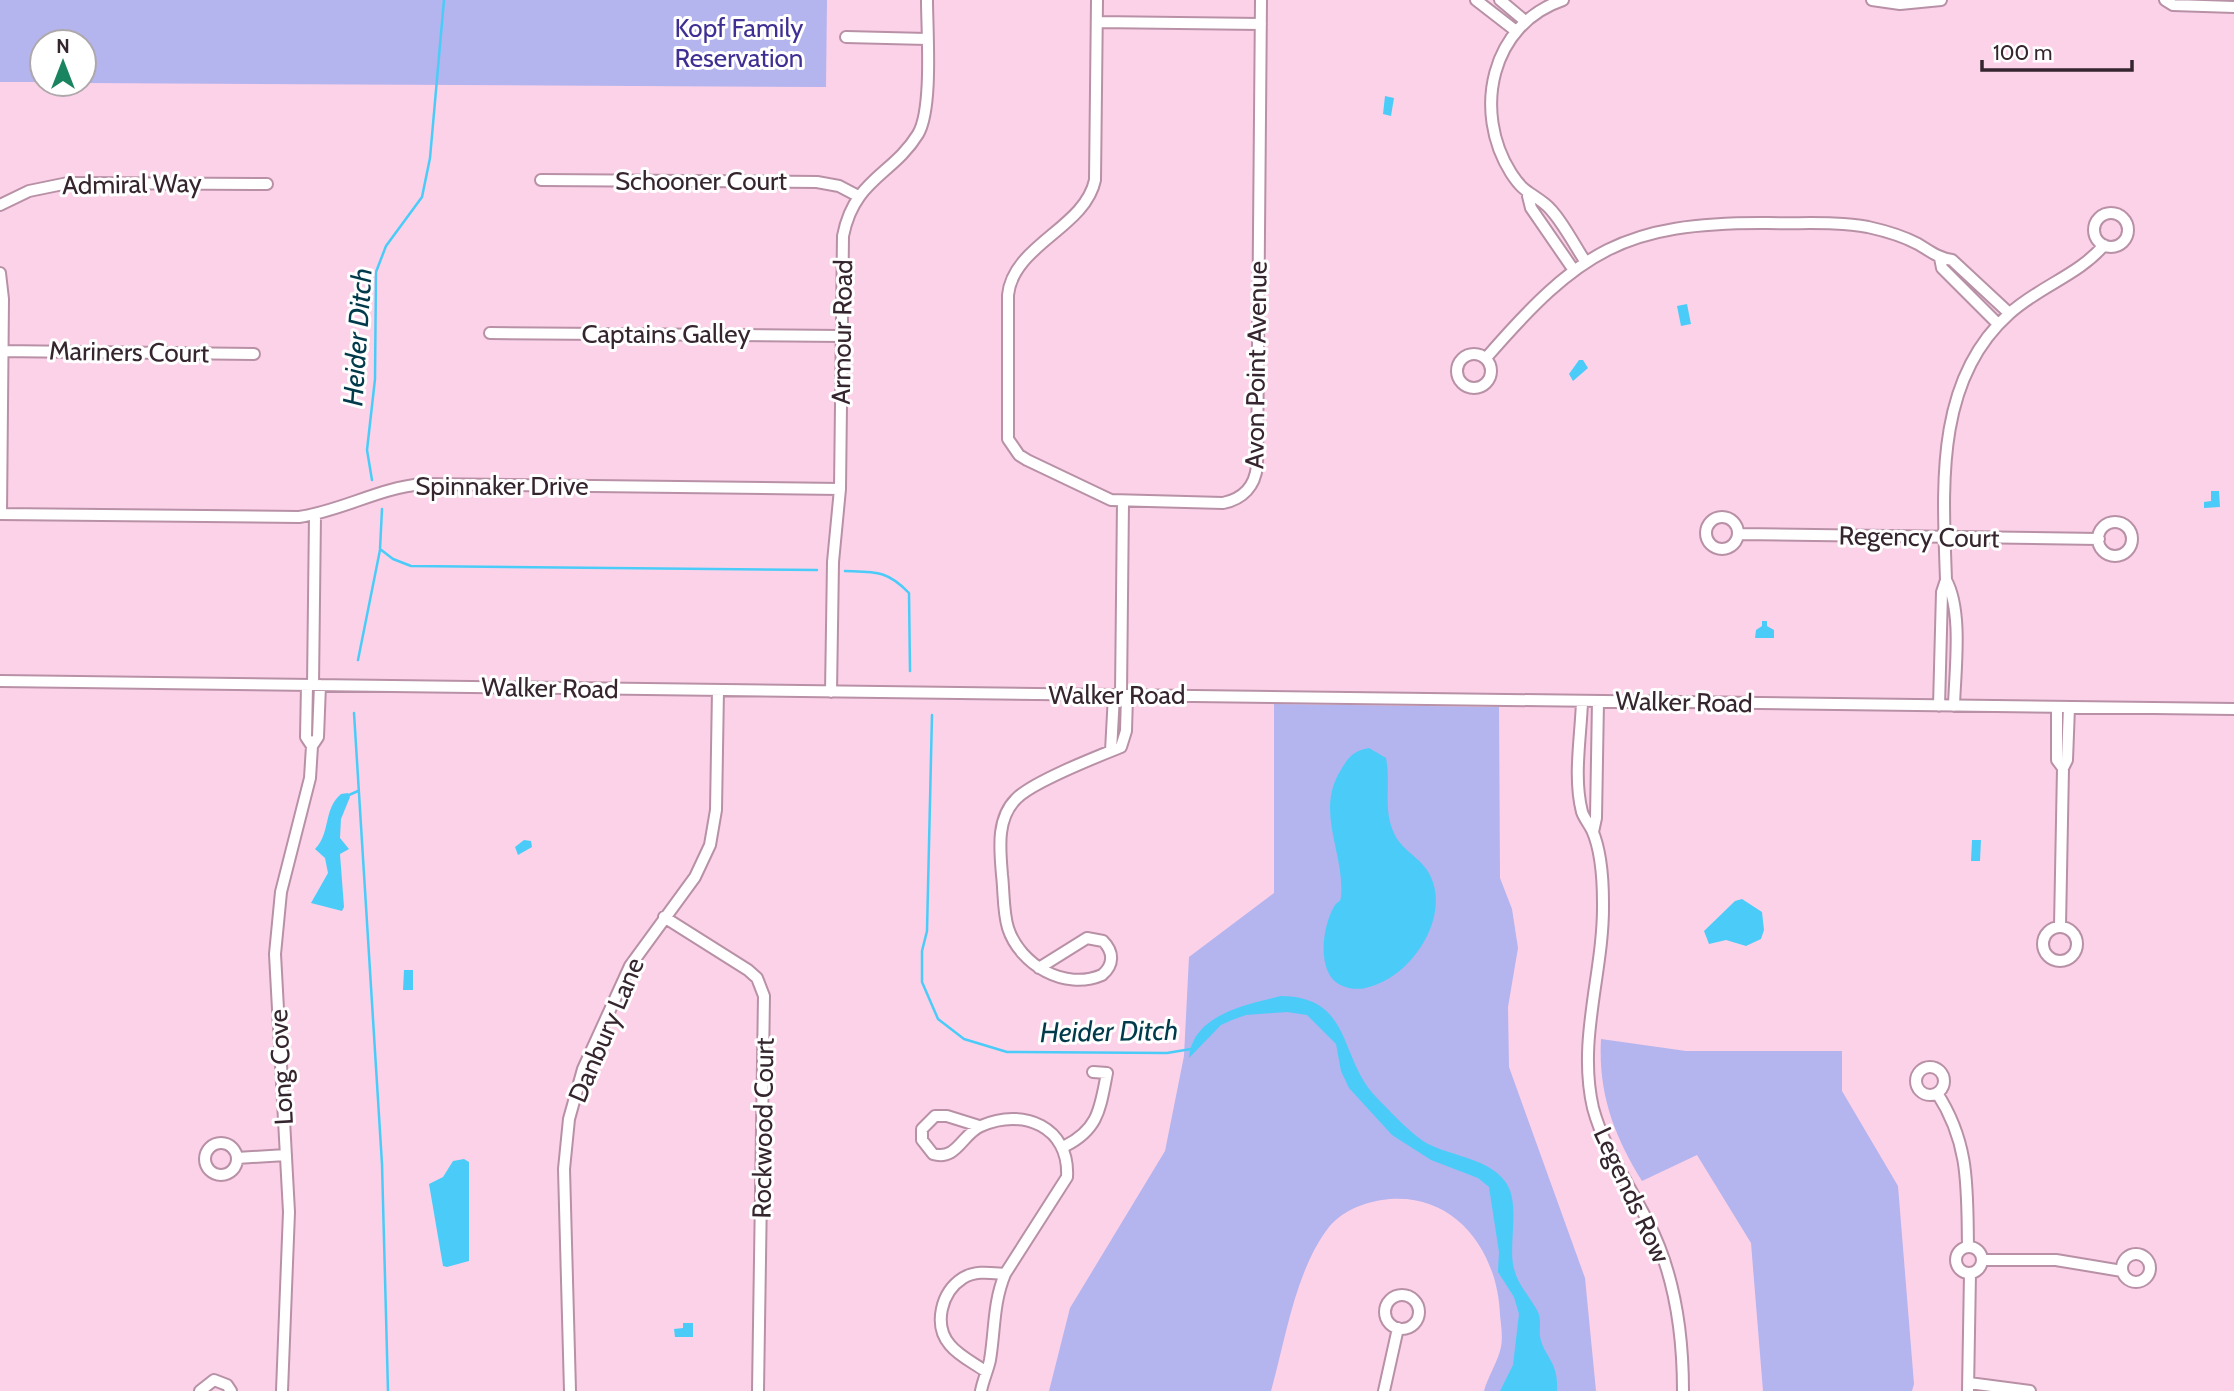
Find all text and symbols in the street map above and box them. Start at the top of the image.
park label: Kopf Family Reservation [675,12,803,74]
north arrow [28,28,98,98]
scale bar [1982,28,2132,72]
text: N [56,35,70,58]
text: 100 m [1993,40,2052,65]
street label: Schooner Court [615,165,787,197]
street label: Admiral Way [62,167,202,201]
street label: Armour Road [825,259,859,405]
street label: Avon Point Avenue [1238,261,1274,469]
water label: Heider Ditch [335,267,379,407]
street label: Captains Galley [581,318,751,350]
street label: Mariners Court [49,335,210,369]
street label: Spinnaker Drive [415,470,589,502]
street label: Regency Court [1838,520,2000,554]
street label: Walker Road [481,671,619,705]
street label: Walker Road [1048,679,1186,711]
street label: Walker Road [1615,685,1753,719]
street label: Danbury Lane [561,953,651,1107]
street label: Long Cove [262,1008,300,1126]
water label: Heider Ditch [1039,1013,1179,1049]
street label: Rockwood Court [745,1037,781,1219]
street label: Legends Row [1587,1122,1677,1268]

